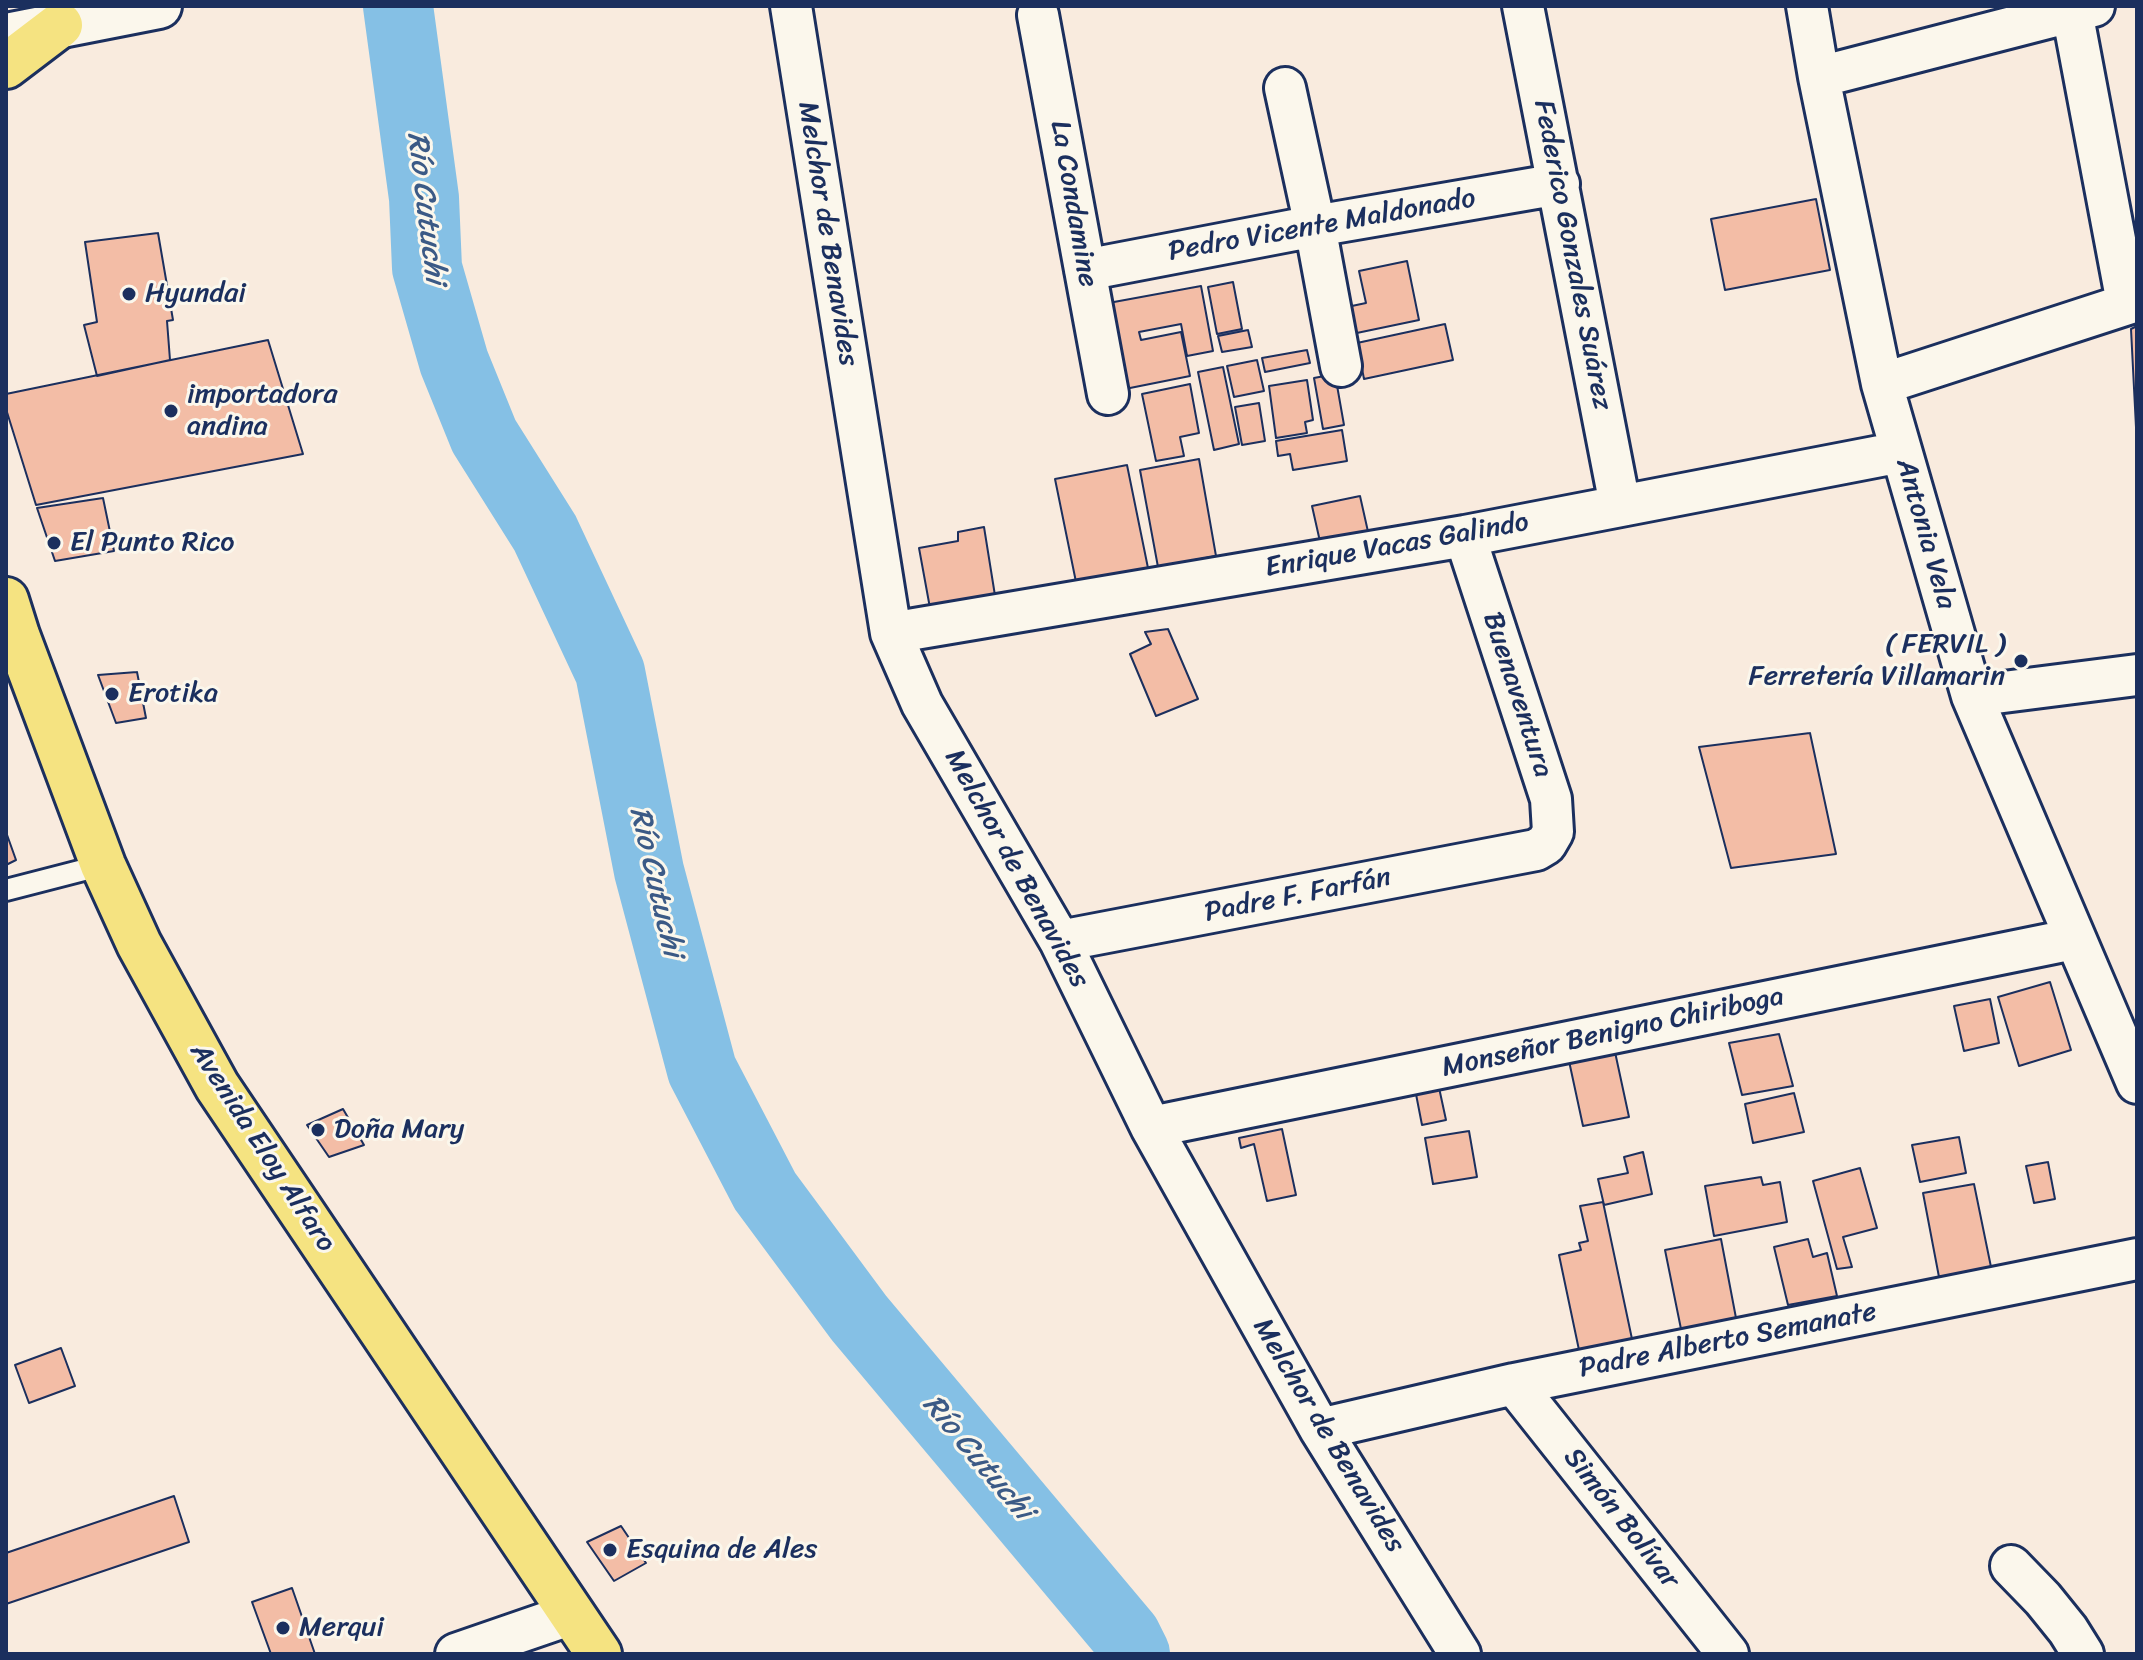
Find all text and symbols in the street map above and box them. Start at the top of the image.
street label: Federico Gonzales Suárez [1525,97,1619,413]
street label: Melchor de Benavides [790,99,864,369]
street label: La Condamine [1042,118,1104,290]
water label: Río Cutuchi [398,130,452,286]
street label: Pedro Vicente Maldonado [1166,182,1478,270]
place label: Hyundai [145,277,246,311]
marker: Hyundai [120,285,138,303]
place label: importadora andina [187,378,338,444]
marker: importadora andina [162,402,180,420]
street label: Antonia Vela [1887,455,1963,613]
street label: Enrique Vacas Galindo [1263,506,1531,586]
place label: El Punto Rico [70,526,235,560]
marker: El Punto Rico [45,534,63,552]
street label: Buenaventura [1475,608,1559,782]
place label: ( FERVIL ) Ferretería Villamarin [1748,628,2005,694]
marker: ( FERVIL ) Ferretería Villamarin [2012,652,2030,670]
place label: Erotika [128,677,218,711]
marker: Erotika [103,685,121,703]
street label: Melchor de Benavides [937,744,1095,994]
water label: Río Cutuchi [620,804,690,960]
street label: Padre F. Farfán [1202,861,1394,931]
street label: Monseñor Benigno Chiriboga [1439,980,1787,1086]
street label: Avenida Eloy Alfaro [182,1037,342,1259]
place label: Doña Mary [334,1113,464,1147]
marker: Doña Mary [309,1121,327,1139]
street label: Padre Alberto Semanate [1576,1296,1880,1386]
street label: Melchor de Benavides [1245,1313,1411,1559]
water label: Río Cutuchi [914,1388,1040,1528]
street label: Simón Bolívar [1556,1442,1686,1596]
place label: Esquina de Ales [626,1533,817,1567]
marker: Esquina de Ales [601,1541,619,1559]
place label: Merqui [299,1611,384,1645]
marker: Merqui [274,1619,292,1637]

